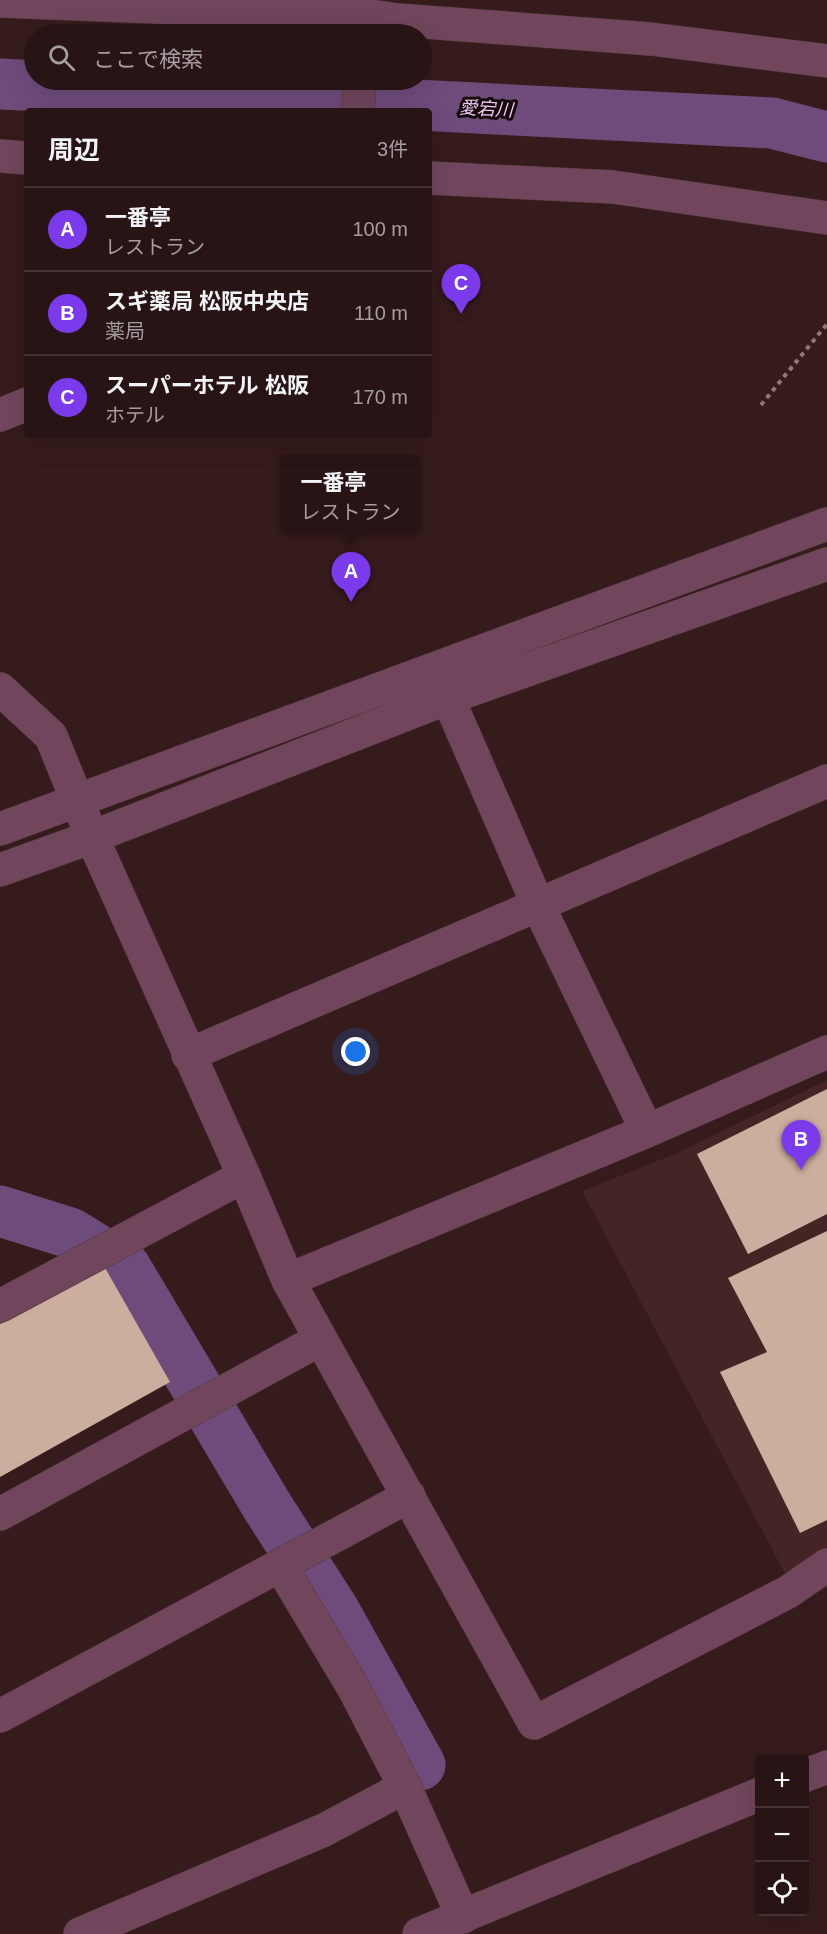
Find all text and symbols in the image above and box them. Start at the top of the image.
search box [24,24,432,90]
icon: search [45,41,78,74]
text: ここで検索 [93,47,203,72]
water label: 愛宕川 [459,98,515,121]
text: 周辺 [48,135,100,165]
text: 3件 [377,138,408,160]
text: 一番亭 [105,205,171,230]
text: A [60,218,75,240]
text: 100 m [352,218,408,240]
text: レストラン [105,236,205,258]
pin: C [442,264,480,314]
text: スギ薬局 松阪中央店 [105,289,309,314]
text: B [60,302,75,324]
text: 110 m [354,302,408,324]
text: 薬局 [105,320,145,342]
text: スーパーホテル 松阪 [105,373,309,398]
text: C [60,386,75,408]
text: 170 m [352,386,408,408]
text: ホテル [105,404,165,426]
popup [280,455,421,533]
text: 一番亭 [301,470,367,495]
text: レストラン [301,501,401,523]
pin: A [332,552,370,602]
your location [341,1037,370,1066]
pin: B [782,1120,820,1170]
map controls [755,1754,809,1916]
button: + [755,1754,809,1808]
button: − [755,1808,809,1862]
button: locate [755,1862,809,1916]

